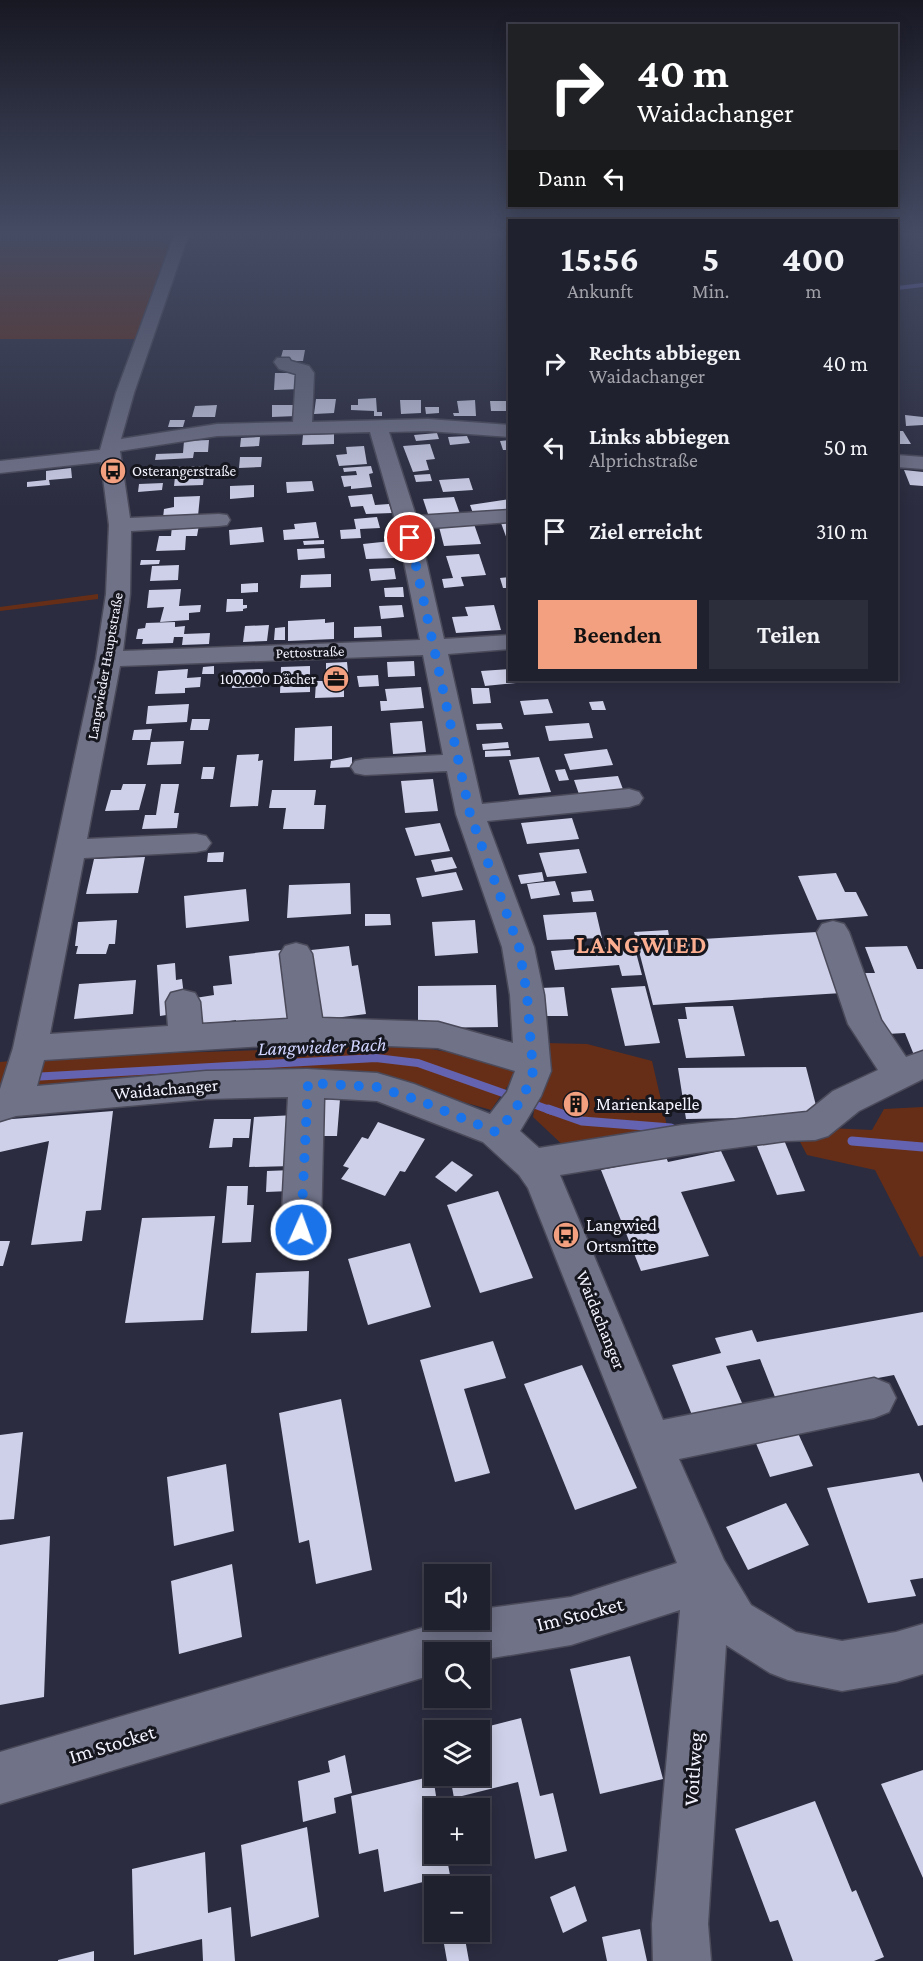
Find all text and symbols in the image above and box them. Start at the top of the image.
icon: right [538,48,616,126]
text: 40 m [637,49,729,96]
text: Waidachanger [637,98,794,128]
icon: left [598,162,631,195]
text: Dann [538,166,586,191]
text: 15:56 [561,239,639,279]
text: 5 [702,239,719,279]
text: 400 [782,239,845,279]
text: Ankunft [567,280,633,302]
text: Min. [692,280,729,302]
text: m [806,280,822,302]
text: Rechts abbiegen [589,340,741,365]
icon: right [538,347,571,380]
text: 40 m [823,351,868,376]
text: Waidachanger [589,365,705,387]
text: Links abbiegen [589,424,730,449]
icon: left [538,431,571,464]
text: 50 m [823,435,868,460]
text: Alprichstraße [589,449,698,471]
bus stop icon: Osterangerstraße [98,456,128,486]
place label: Osterangerstraße [132,463,237,480]
pin [384,512,435,563]
icon: arrive [538,515,571,548]
text: Ziel erreicht [589,519,702,544]
text: 310 m [816,519,868,544]
icon: arrive [393,521,426,554]
street label: Langwieder Hauptstraße [84,591,127,741]
button: Beenden [538,600,697,669]
button: Teilen [709,600,868,669]
street label: Pettostraße [275,643,345,661]
office icon: 100.000 Dächer [321,664,351,694]
place label: 100.000 Dächer [220,671,317,687]
district label: LANGWIED [576,931,708,958]
water label: Langwieder Bach [257,1033,387,1060]
street label: Waidachanger [113,1074,220,1104]
building icon: Marienkapelle [561,1089,591,1119]
place label: Marienkapelle [596,1094,700,1114]
position arrow [269,1198,333,1262]
place label: Langwied Ortsmitte [586,1215,658,1256]
bus stop icon: Langwied Ortsmitte [551,1220,581,1250]
street label: Waidachanger [572,1268,630,1373]
map controls [424,1564,490,1942]
button: sound [424,1564,490,1630]
street label: Im Stocket [534,1591,627,1636]
button: search [424,1642,490,1708]
street label: Im Stocket [66,1719,159,1768]
button: layers [424,1720,490,1786]
street label: Voitlweg [678,1731,708,1807]
button: + [424,1798,490,1864]
button: − [424,1876,490,1942]

